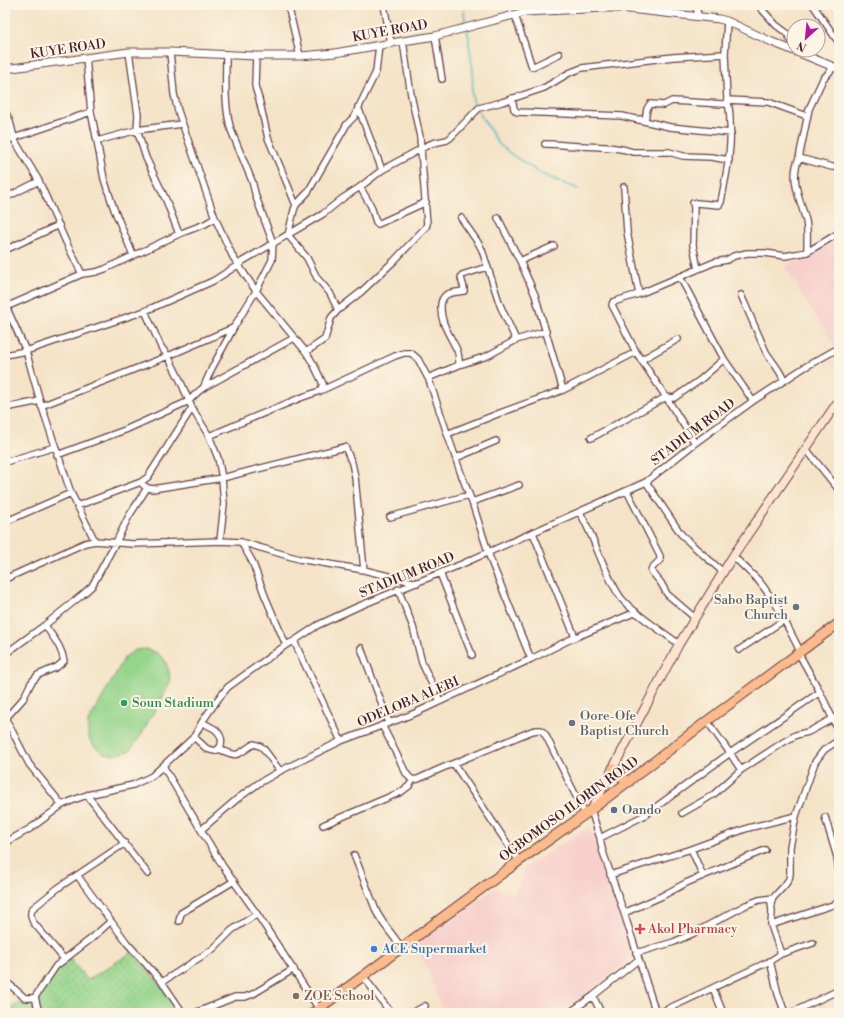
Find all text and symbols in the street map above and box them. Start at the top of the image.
street label: KUYE ROAD [351,16,429,46]
north arrow [786,18,826,58]
street label: KUYE ROAD [29,36,107,62]
text: N [795,38,809,54]
street label: STADIUM ROAD [648,395,738,469]
street label: STADIUM ROAD [357,549,457,601]
place label: Sabo Baptist Church [714,592,788,623]
marker: Sabo Baptist Church [791,602,801,612]
street label: ODELOBA ALEBI [355,673,461,731]
place label: Soun Stadium [132,695,215,711]
marker: Soun Stadium [119,698,129,708]
place label: Oore-Ofe Baptist Church [579,708,669,739]
marker: Oore-Ofe Baptist Church [567,718,577,728]
street label: OGBOMOSO ILORIN ROAD [496,753,642,865]
place label: Oando [622,802,661,818]
marker: Oando [609,805,619,815]
place label: Akol Pharmacy [647,921,738,937]
marker: Akol Pharmacy [635,924,645,934]
place label: ACE Supermarket [381,941,487,957]
marker: ACE Supermarket [369,944,379,954]
place label: ZOE School [304,988,375,1004]
marker: ZOE School [291,991,301,1001]

